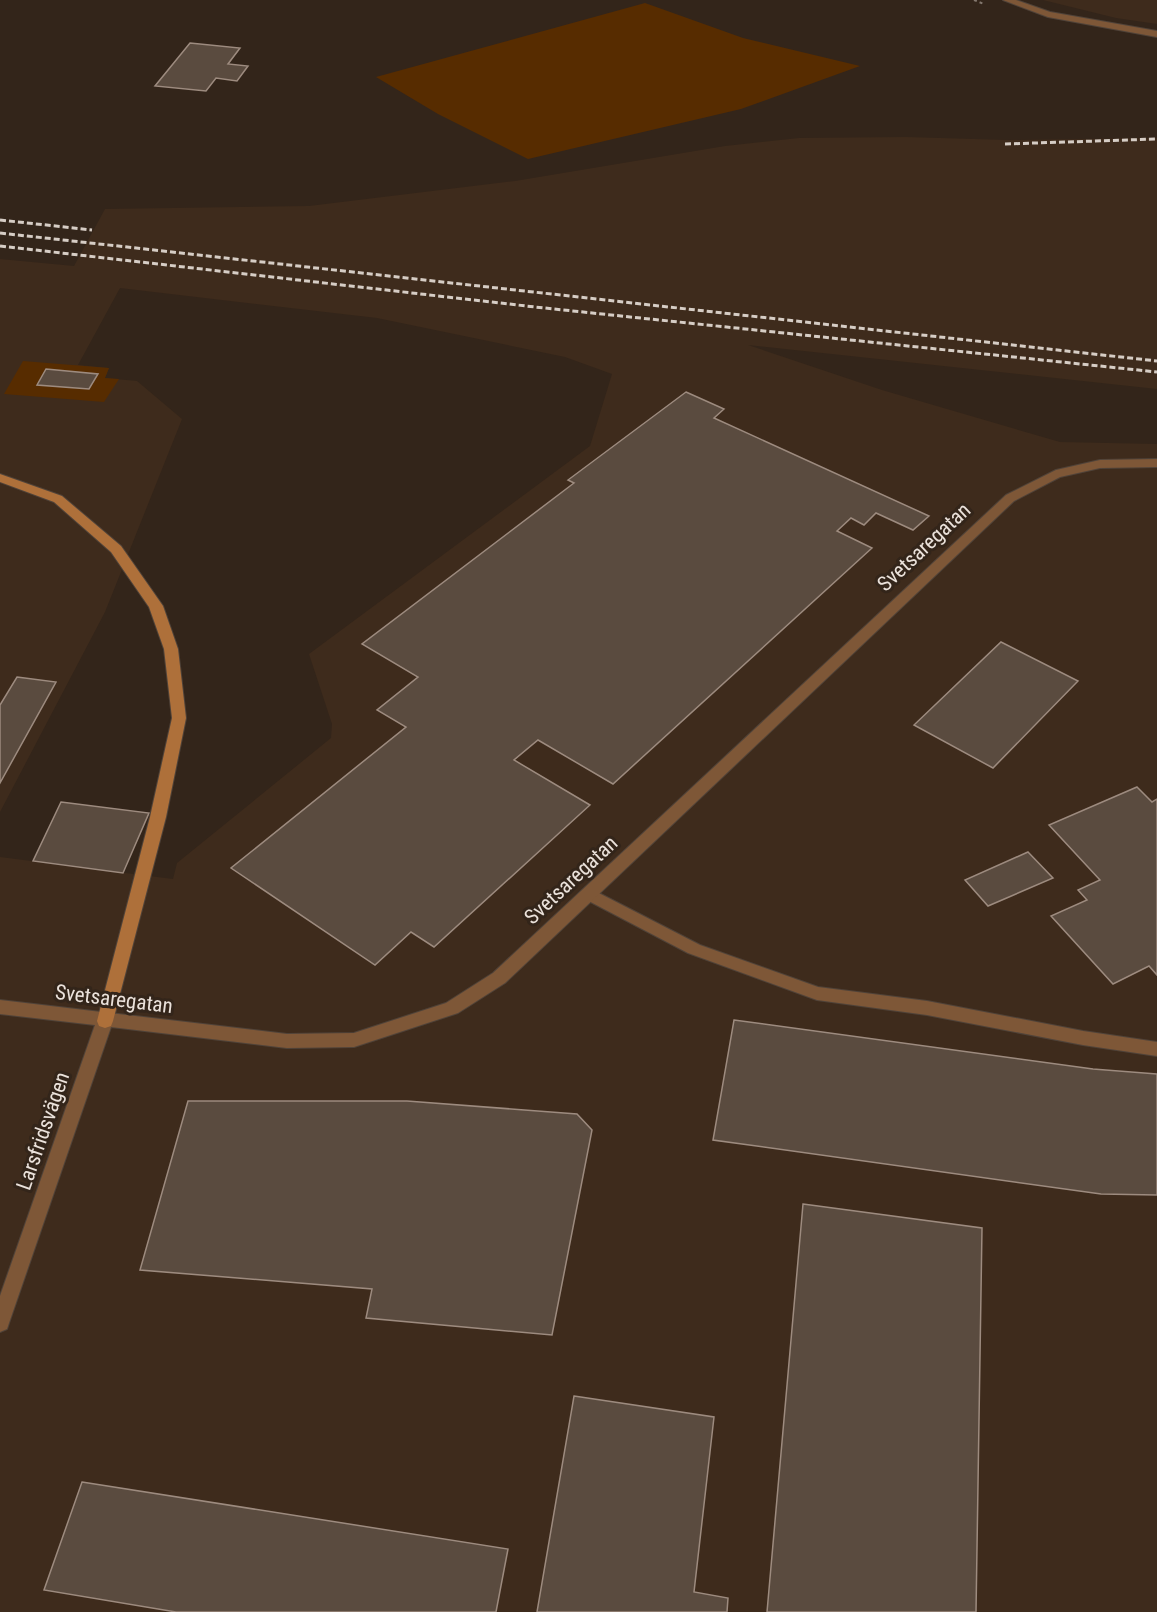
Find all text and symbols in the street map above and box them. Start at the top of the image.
street label: Svetsaregatan [873,498,975,596]
street label: Svetsaregatan [520,831,622,929]
street label: Svetsaregatan [54,980,174,1018]
street label: Larsfridsvägen [12,1069,74,1193]

